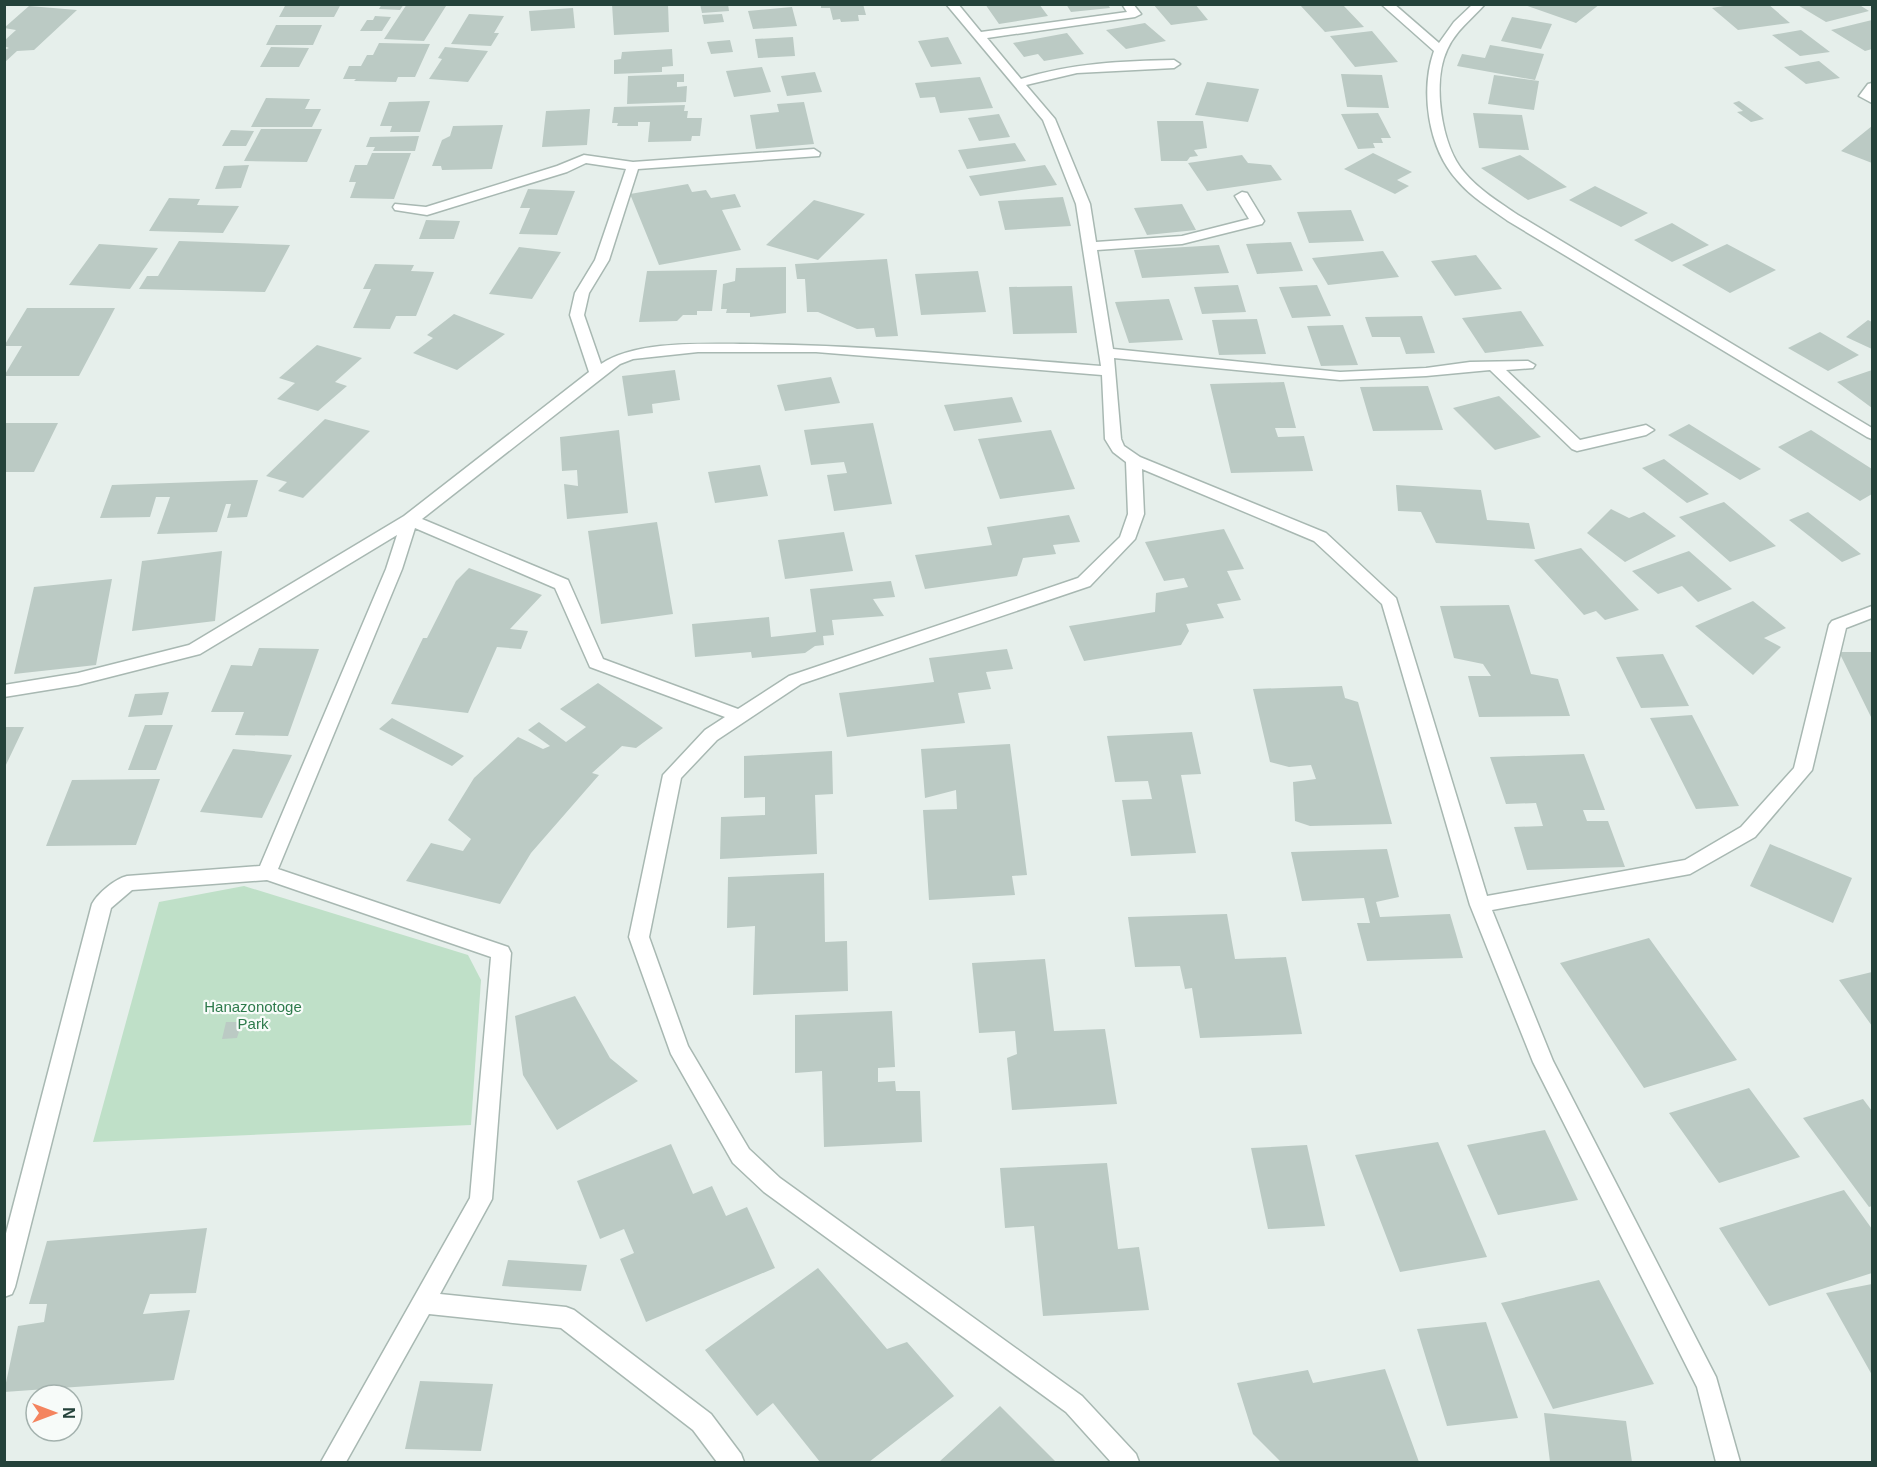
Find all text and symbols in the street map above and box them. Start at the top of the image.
park label: Hanazonotoge Park [204,998,302,1032]
north arrow [24,1383,84,1443]
text: N [60,1407,77,1419]

